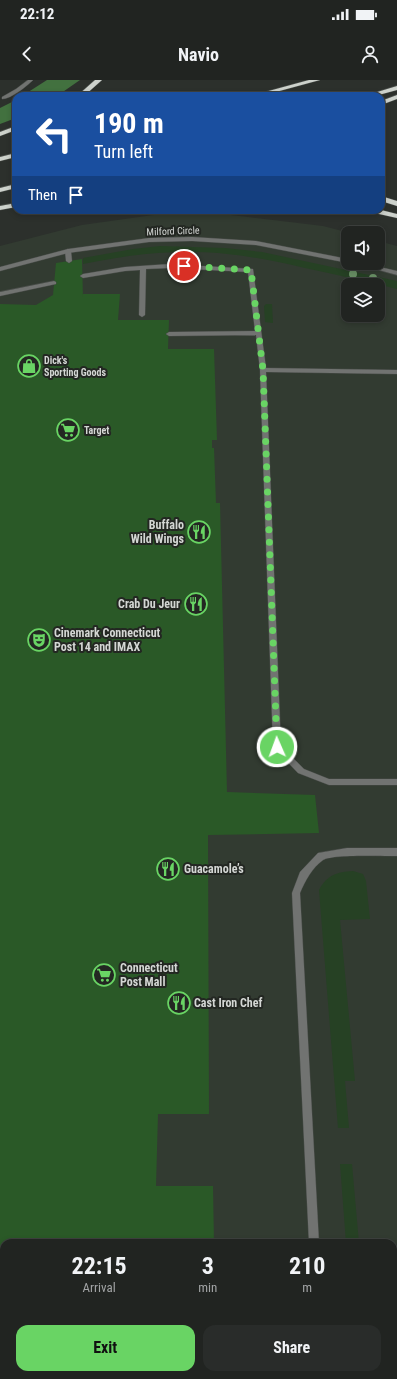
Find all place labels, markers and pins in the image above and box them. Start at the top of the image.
pin [167,249,201,283]
shop icon: Dick's Sporting Goods [16,353,42,379]
place label: Dick's Sporting Goods [44,355,106,378]
supermarket icon: Target [55,417,81,443]
place label: Target [84,425,109,436]
place label: Buffalo Wild Wings [131,518,185,546]
restaurant icon: Buffalo Wild Wings [186,519,212,545]
restaurant icon: Crab Du Jeur [183,591,209,617]
place label: Crab Du Jeur [118,597,180,611]
place label: Cinemark Connecticut Post 14 and IMAX [54,626,161,654]
theatre icon: Cinemark Connecticut Post 14 and IMAX [26,627,52,653]
restaurant icon: Guacamole’s [155,856,181,882]
place label: Guacamole’s [184,862,244,876]
place label: Connecticut Post Mall [120,961,178,989]
supermarket icon: Connecticut Post Mall [91,962,117,988]
restaurant icon: Cast Iron Chef [166,990,192,1016]
place label: Cast Iron Chef [194,996,263,1010]

